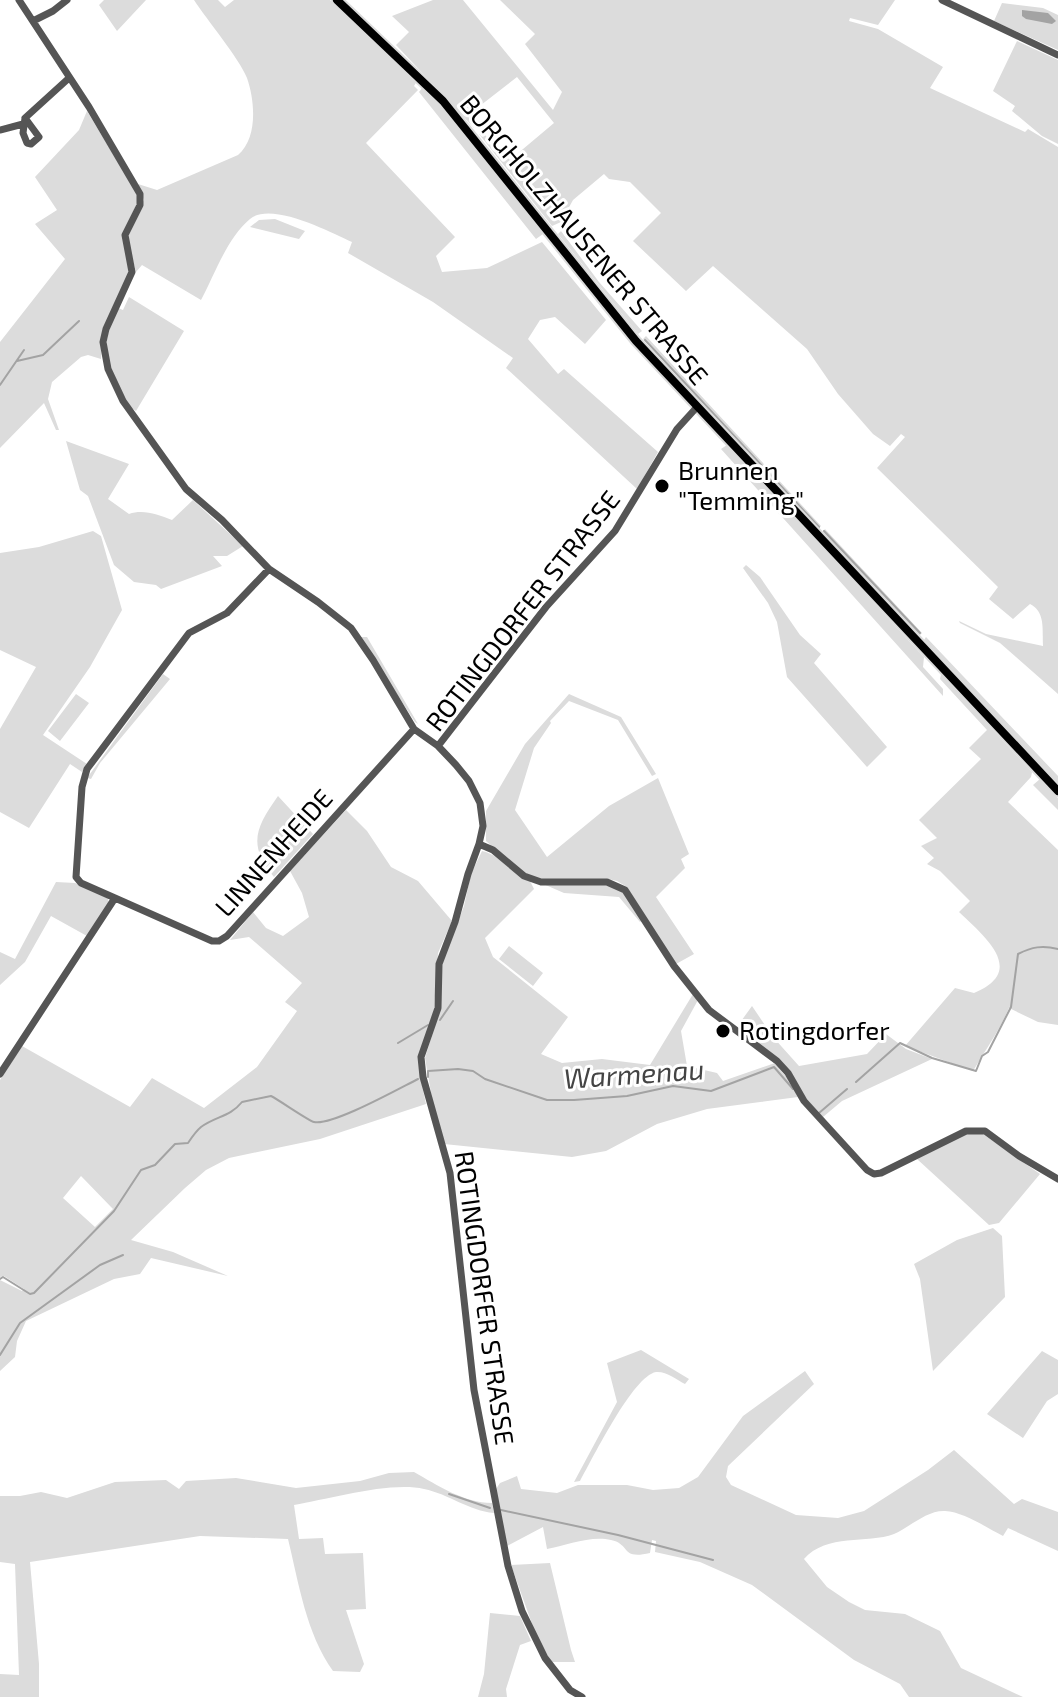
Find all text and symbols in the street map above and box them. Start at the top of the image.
street label: BORGHOLZHAUSENER STRASSE [455,88,716,390]
place label: Brunnen "Temming" [678,454,804,515]
marker: Brunnen "Temming" [653,477,671,495]
street label: ROTINGDORFER STRASSE [418,484,625,736]
street label: LINNENHEIDE [208,782,338,922]
place label: Rotingdorfer [739,1014,890,1045]
marker: Rotingdorfer [714,1022,732,1040]
water label: Warmenau [563,1051,705,1095]
street label: ROTINGDORFER STRASSE [450,1149,521,1447]

